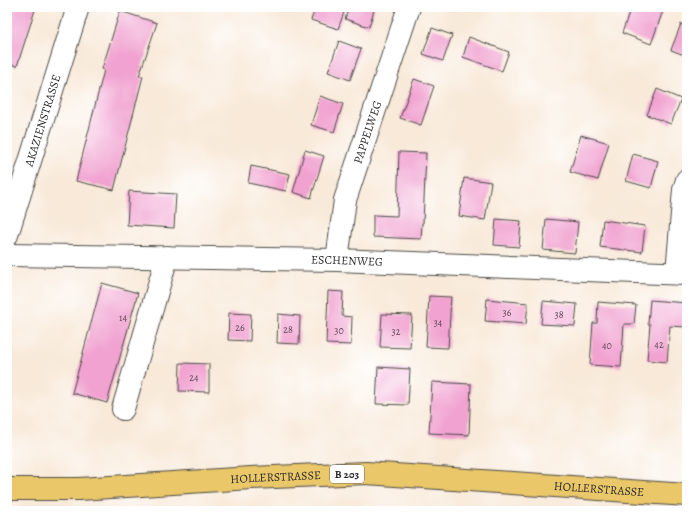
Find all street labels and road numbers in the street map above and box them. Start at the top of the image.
street label: AKAZIENSTRASSE [21,72,65,169]
street label: PAPPELWEG [350,99,385,166]
street label: ESCHENWEG [311,252,383,270]
road number: B 203 [330,465,364,483]
street label: HOLLERSTRASSE [230,467,321,487]
street label: HOLLERSTRASSE [553,478,645,500]

